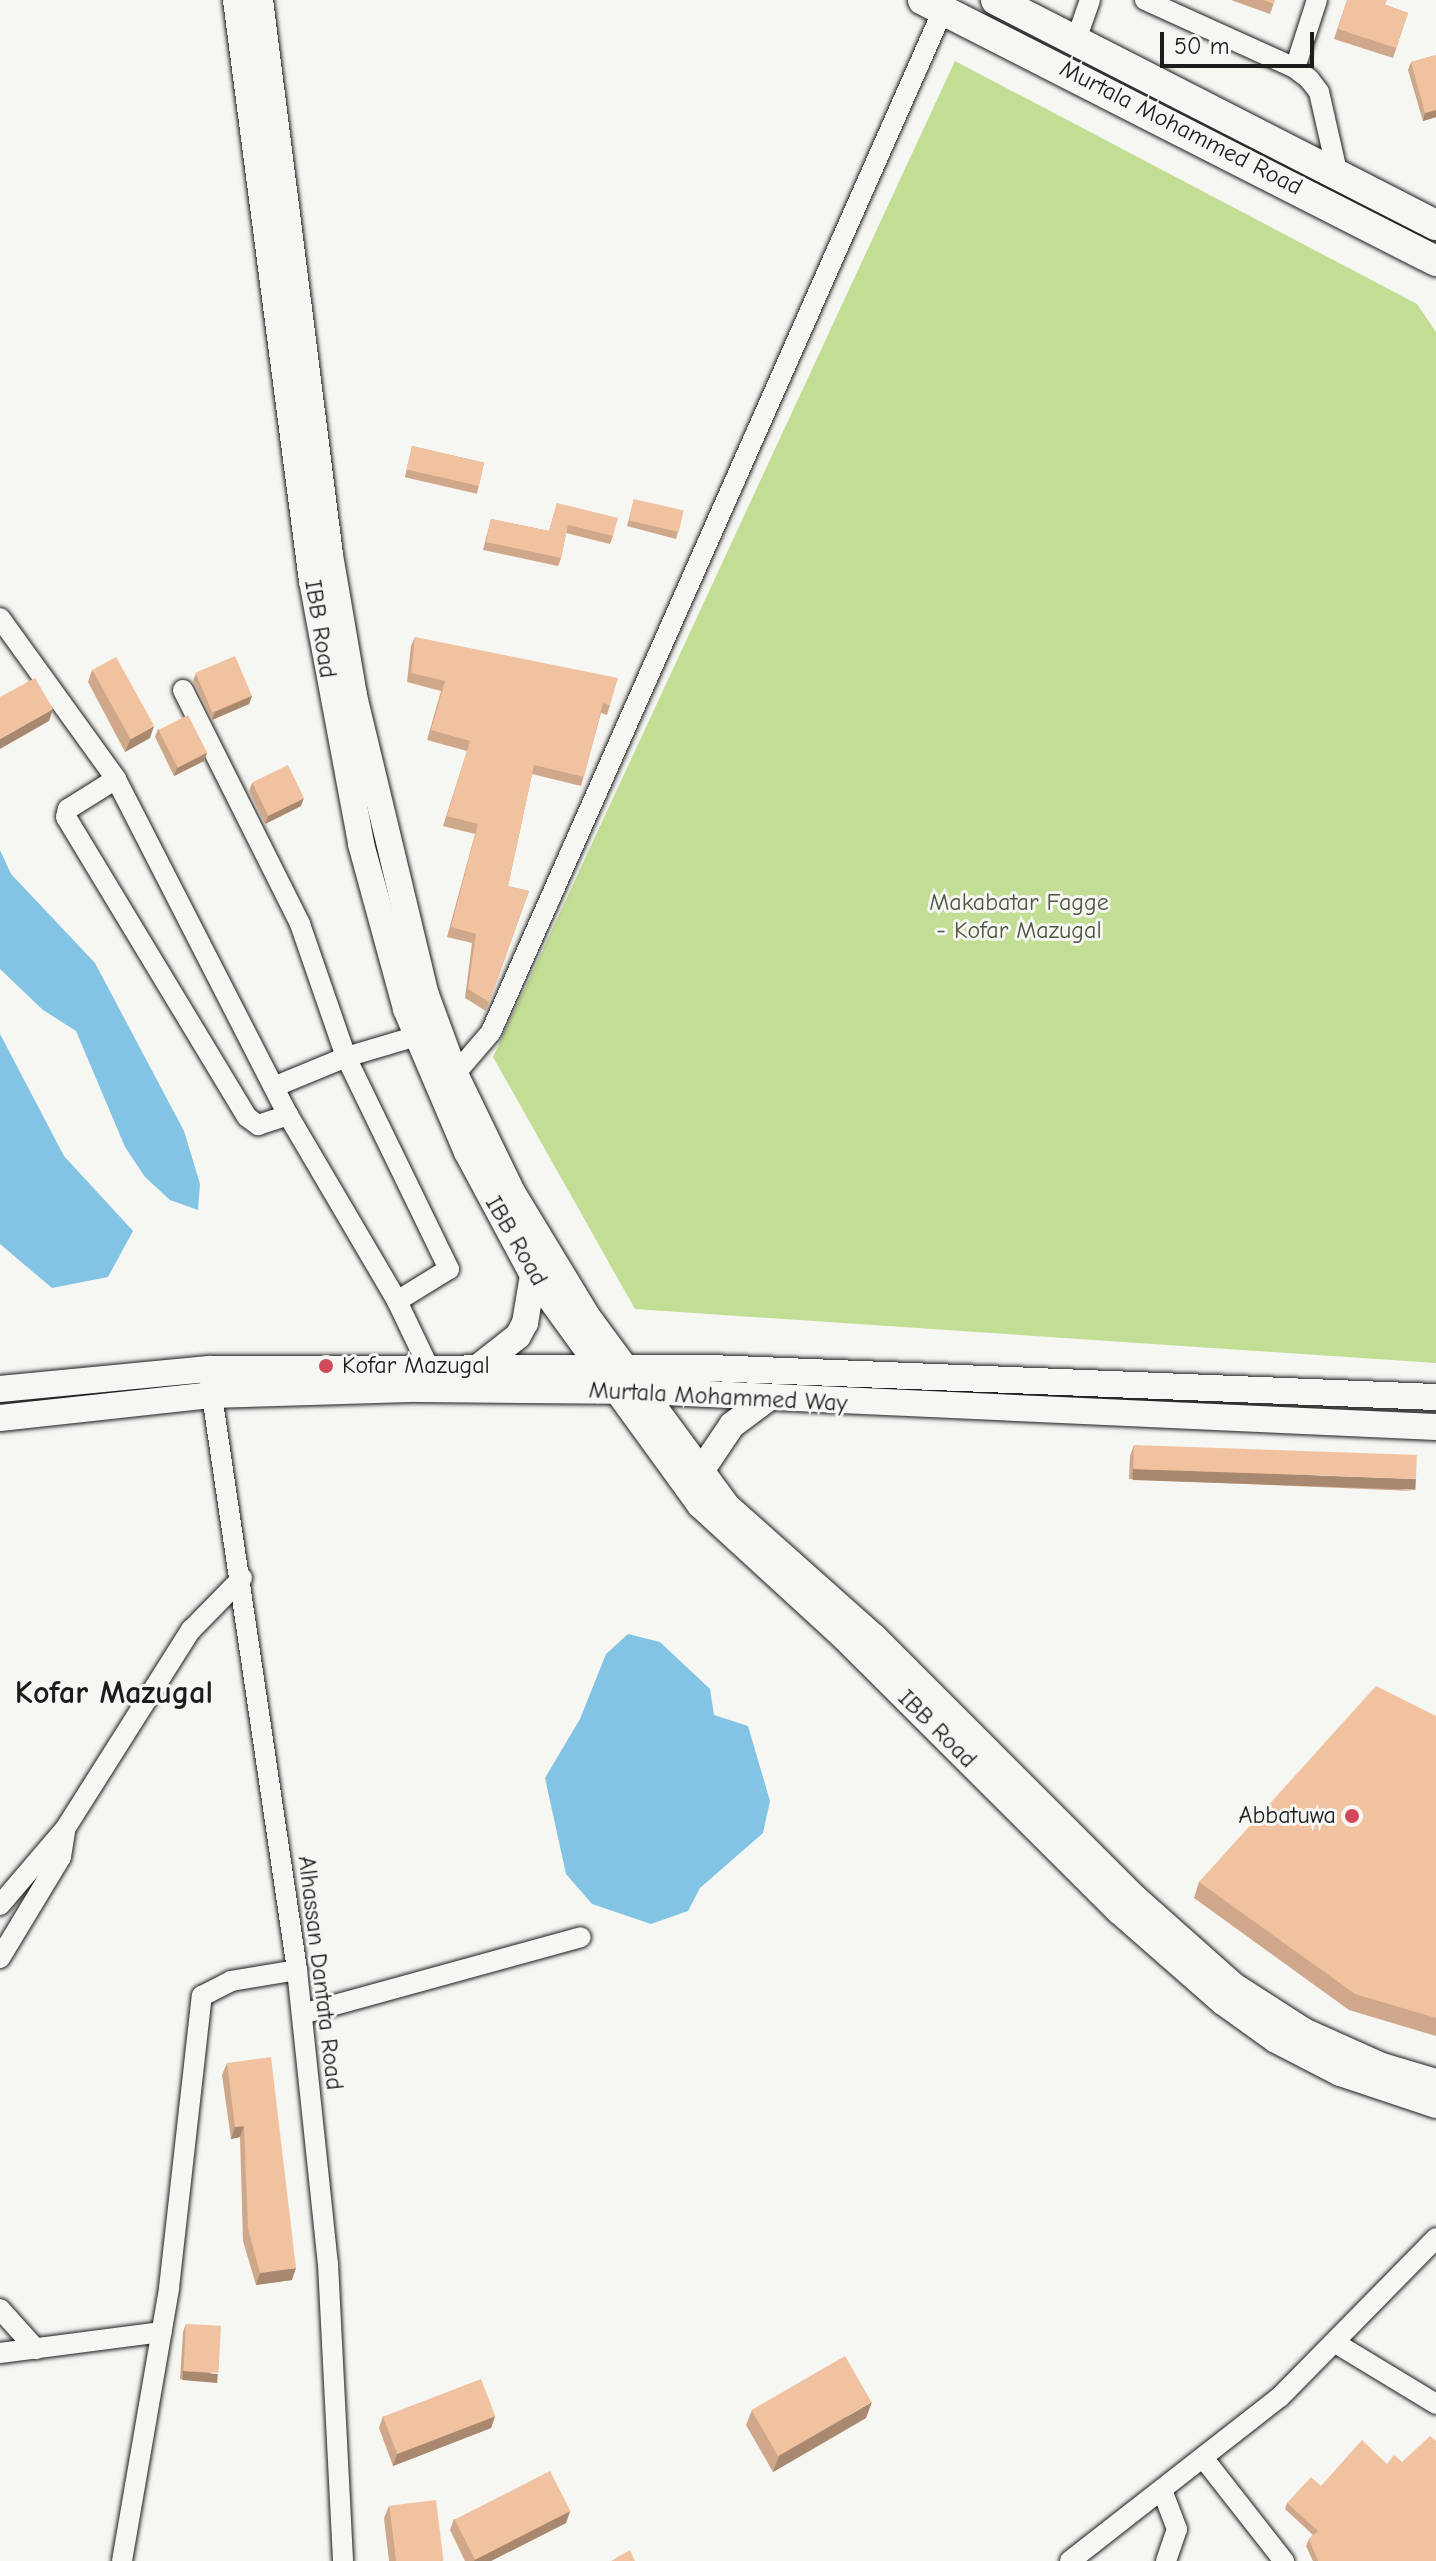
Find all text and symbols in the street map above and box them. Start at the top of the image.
scale bar [1164,16,1318,66]
text: 50 m [1174,32,1230,60]
street label: Murtala Mohammed Road [1055,54,1307,202]
street label: IBB Road [298,578,342,680]
park label: Makabatar Fagge - Kofar Mazugal [929,889,1109,945]
street label: IBB Road [479,1191,553,1291]
place label: Kofar Mazugal [342,1352,490,1380]
marker: Kofar Mazugal [317,1357,335,1375]
street label: Murtala Mohammed Way [588,1376,848,1418]
district label: Kofar Mazugal [15,1674,213,1712]
street label: IBB Road [892,1684,982,1774]
place label: Abbatuwa [1239,1802,1336,1830]
marker: Abbatuwa [1343,1807,1361,1825]
street label: Alhassan Dantata Road [291,1854,349,2092]

